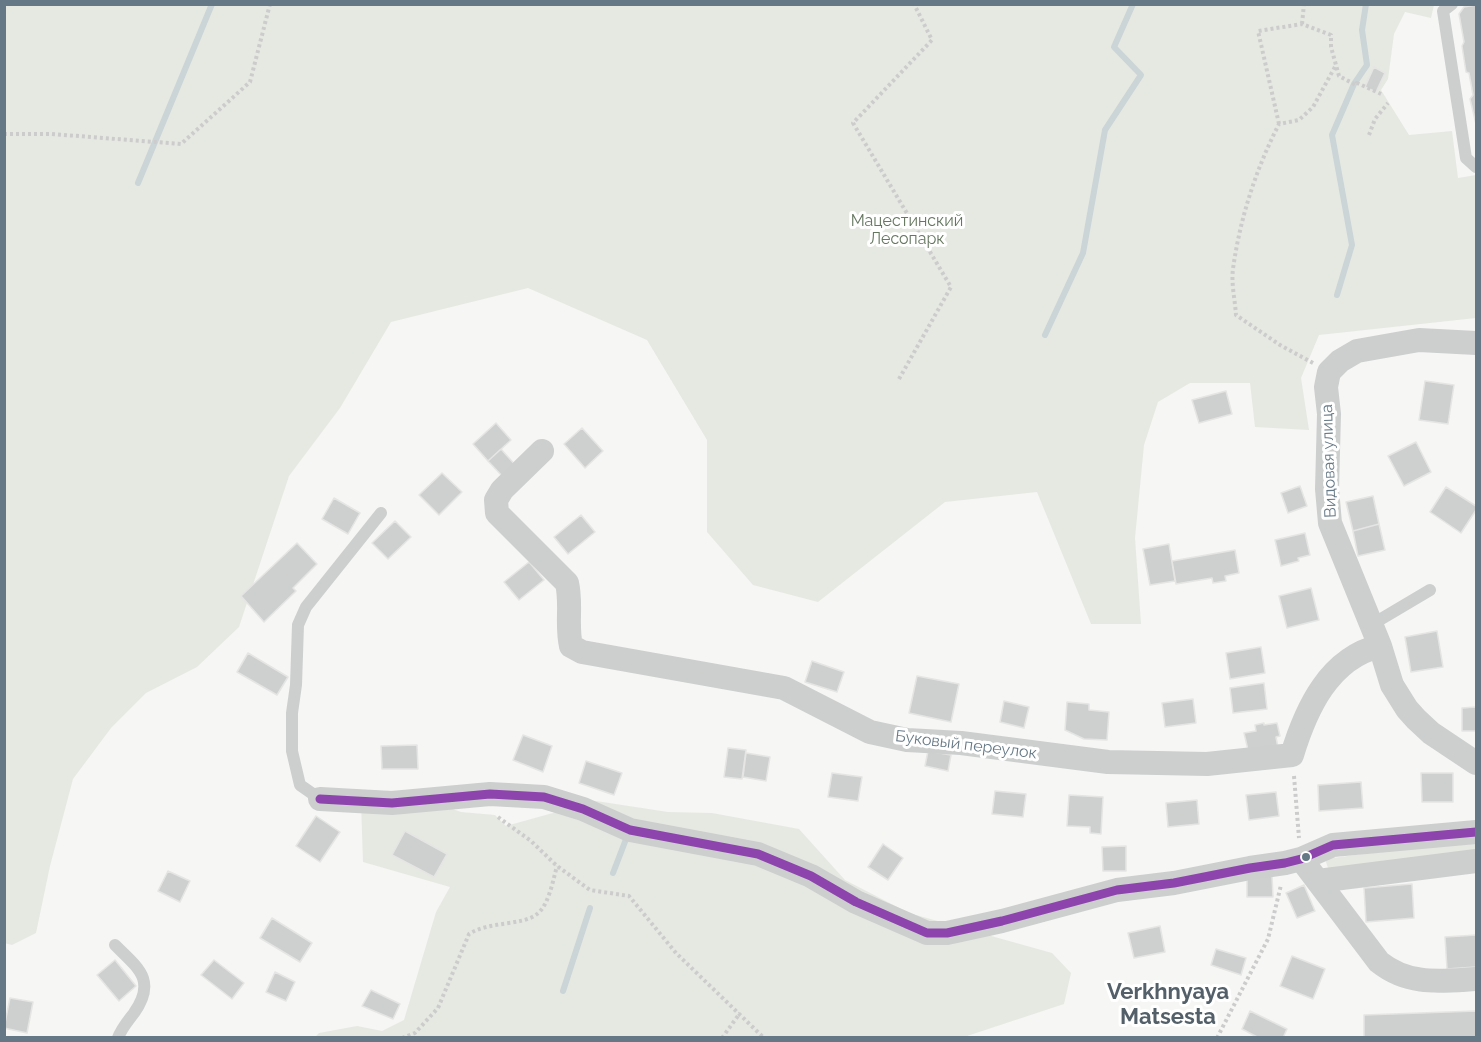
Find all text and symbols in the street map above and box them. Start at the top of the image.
park label: Мацестинский Лесопарк [851,211,963,249]
street label: Видовая улица [1317,404,1341,518]
street label: Буковый переулок [894,727,1038,763]
unlabelled marker [1300,851,1312,863]
district label: Verkhnyaya Matsesta [1107,979,1229,1030]

